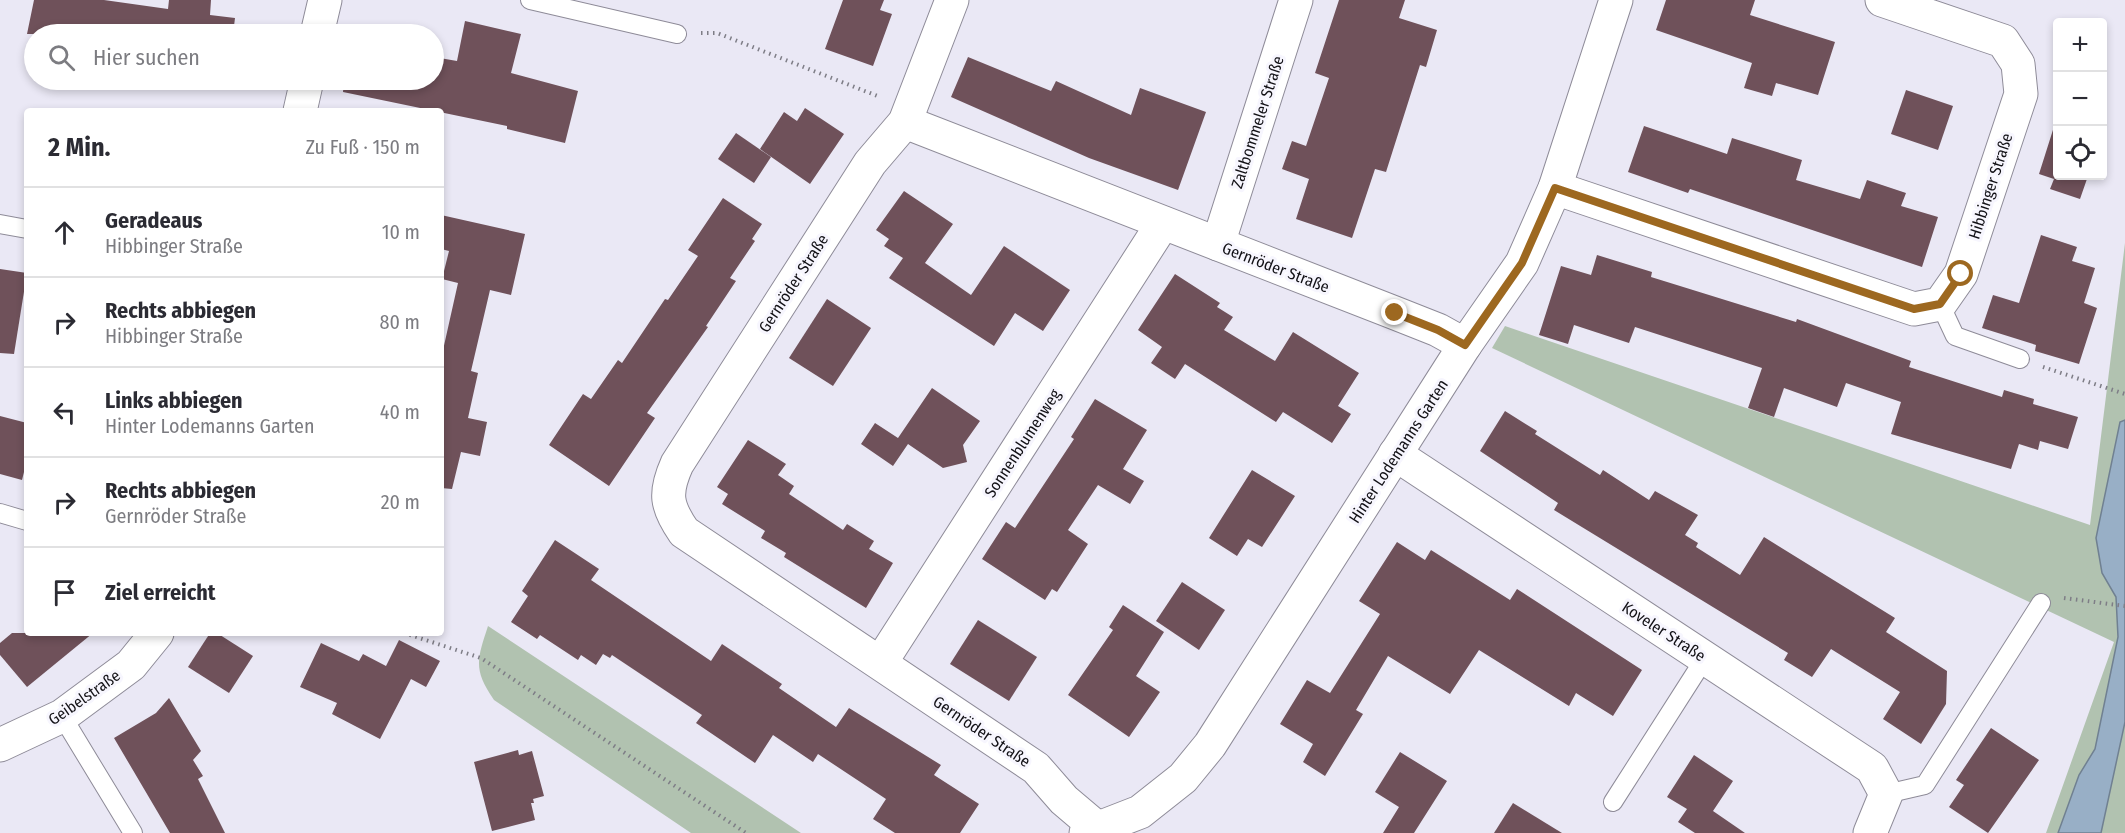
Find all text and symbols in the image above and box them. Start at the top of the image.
map controls [2053,18,2107,180]
button: + [2053,18,2107,72]
search box [24,24,444,90]
icon: search [45,41,78,74]
text: Hier suchen [93,44,200,71]
street label: Zaltbommeler Straße [1227,54,1288,191]
button: − [2053,72,2107,126]
button: locate [2053,126,2107,180]
street label: Hibbinger Straße [1964,131,2017,242]
text: 2 Min. [48,132,110,163]
text: Zu Fuß · 150 m [306,135,420,159]
text: Geradeaus [105,207,202,234]
icon: ahead [48,216,81,249]
text: 10 m [382,220,420,244]
street label: Gernröder Straße [755,231,832,336]
text: Hibbinger Straße [105,234,243,258]
street label: Gernröder Straße [1220,238,1332,297]
route start [1947,260,1973,286]
text: Rechts abbiegen [105,297,256,324]
route end [1381,299,1407,325]
icon: right [48,306,81,339]
text: 80 m [380,310,420,334]
text: Hibbinger Straße [105,324,243,348]
street label: Hinter Lodemanns Garten [1345,376,1452,527]
street label: Sonnenblumenweg [980,385,1065,501]
text: Links abbiegen [105,387,243,414]
icon: left [48,396,81,429]
text: 40 m [380,400,420,424]
text: Hinter Lodemanns Garten [105,414,314,438]
text: Rechts abbiegen [105,477,256,504]
icon: right [48,486,81,519]
text: 20 m [381,490,420,514]
text: Gernröder Straße [105,504,246,528]
icon: arrive [48,576,81,609]
text: Ziel erreicht [105,579,216,606]
street label: Koveler Straße [1619,597,1709,665]
street label: Geibelstraße [45,666,124,729]
street label: Gernröder Straße [930,692,1034,771]

